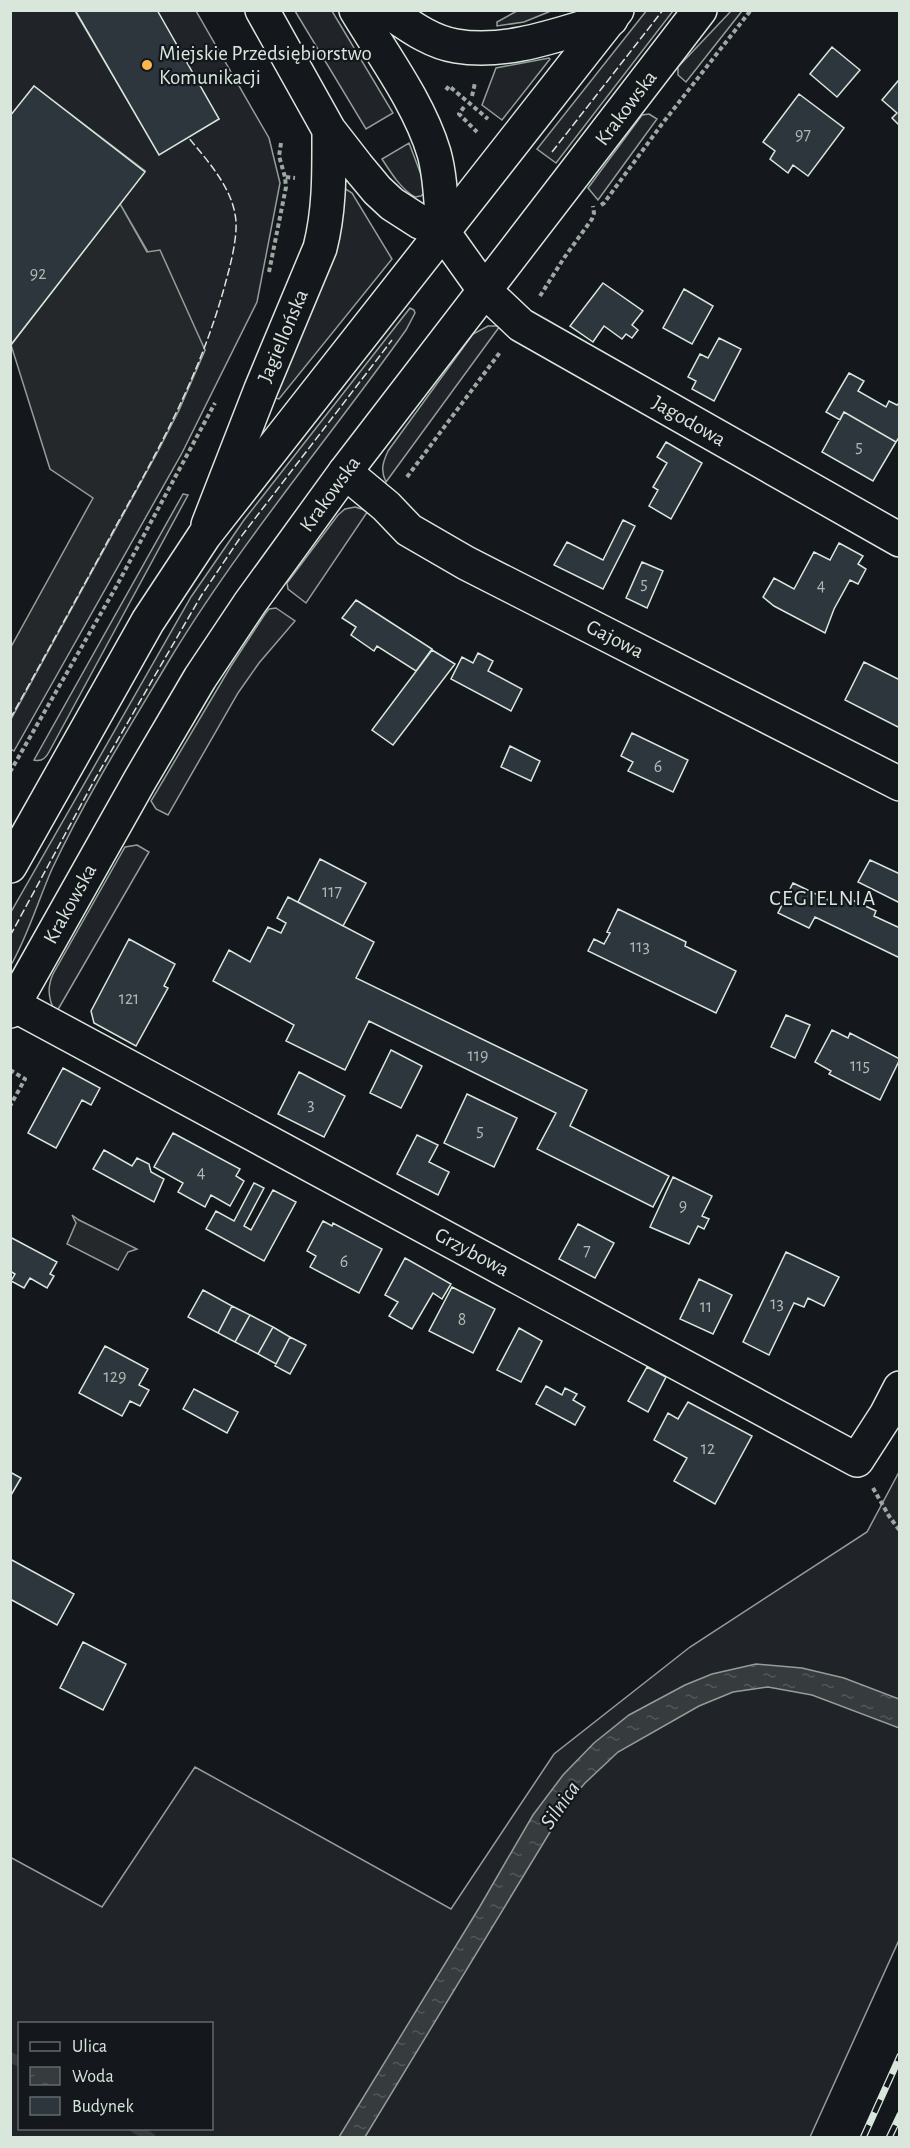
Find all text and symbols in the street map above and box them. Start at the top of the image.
place label: Miejskie Przedsiębiorstwo Komunikacji [159,43,372,88]
marker: Miejskie Przedsiębiorstwo Komunikacji [140,58,154,72]
street label: Krakowska [591,66,661,149]
house number: 97 [795,126,811,144]
house number: 92 [30,265,46,283]
street label: Jagiellońska [254,286,312,386]
street label: Jagodowa [649,392,729,450]
house number: 5 [855,438,863,456]
street label: Krakowska [296,452,364,536]
house number: 5 [640,575,648,593]
house number: 4 [817,577,826,595]
street label: Gajowa [583,616,647,662]
house number: 6 [654,758,662,776]
street label: Krakowska [40,860,101,947]
house number: 117 [322,883,342,901]
district label: CEGIELNIA [769,887,877,909]
house number: 113 [630,938,650,956]
house number: 121 [119,990,139,1008]
house number: 119 [468,1047,488,1065]
house number: 115 [850,1057,870,1075]
house number: 3 [307,1096,315,1114]
house number: 5 [476,1122,484,1140]
house number: 4 [197,1164,206,1182]
house number: 9 [679,1197,687,1215]
street label: Grzybowa [431,1224,513,1280]
house number: 7 [583,1242,591,1260]
house number: 6 [340,1253,348,1271]
house number: 13 [770,1295,784,1313]
house number: 11 [700,1298,712,1316]
house number: 8 [458,1311,466,1329]
house number: 129 [104,1368,126,1386]
house number: 12 [701,1440,715,1458]
water label: Silnica [536,1777,584,1833]
legend [18,2022,213,2130]
text: Ulica [72,2038,107,2056]
text: Woda [72,2068,114,2086]
text: Budynek [72,2098,134,2116]

